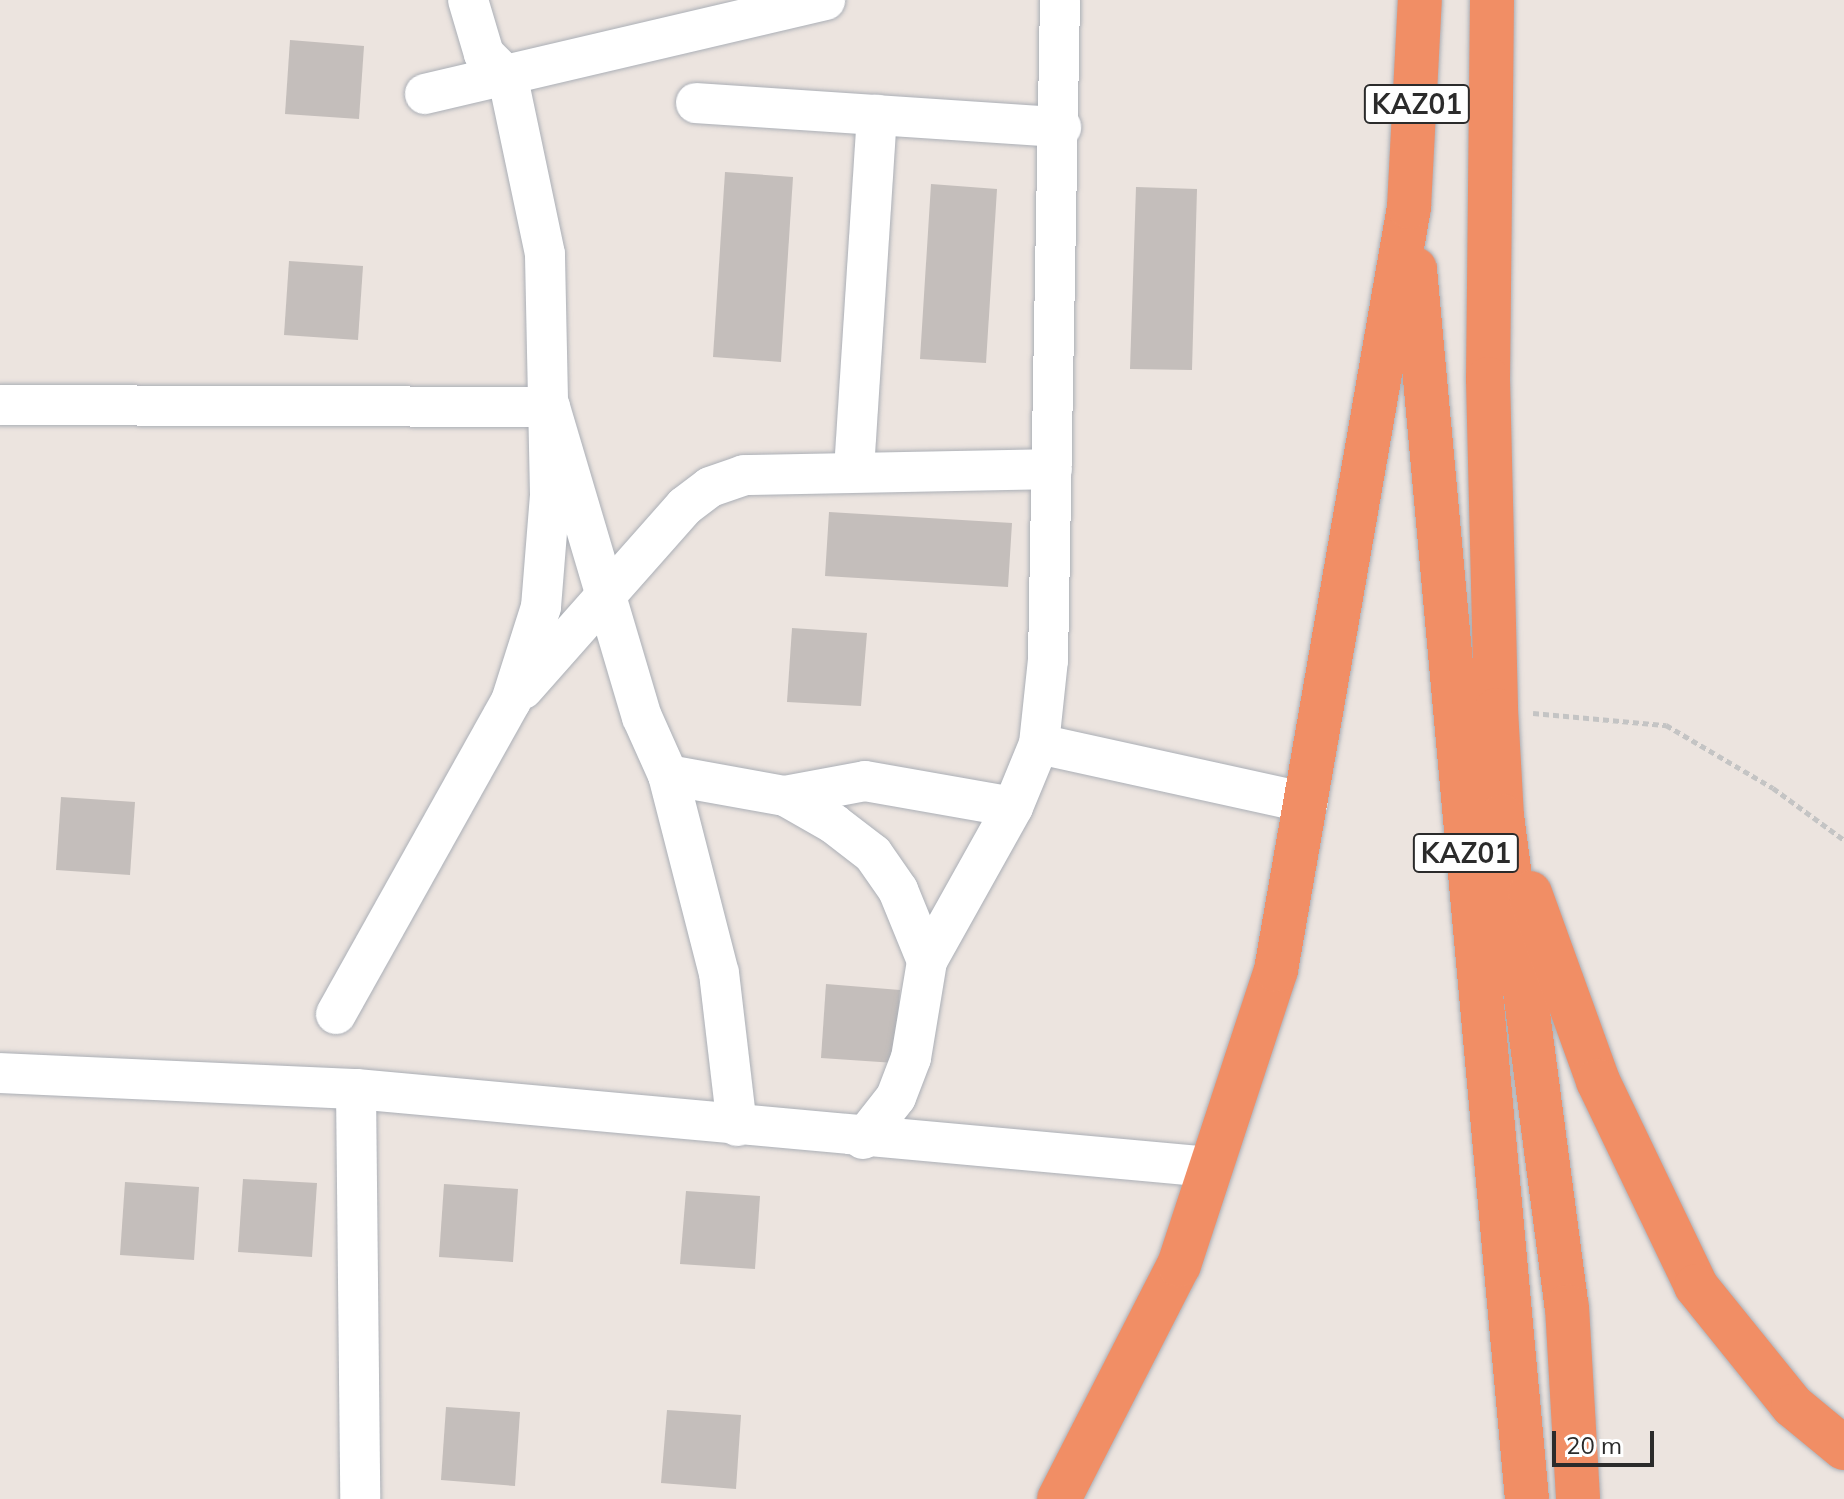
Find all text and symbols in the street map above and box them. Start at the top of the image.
road number: KАZ01 [1363,80,1471,128]
road number: KАZ01 [1412,829,1520,877]
scale bar [1556,1415,1658,1465]
text: 20 m [1566,1430,1622,1460]

